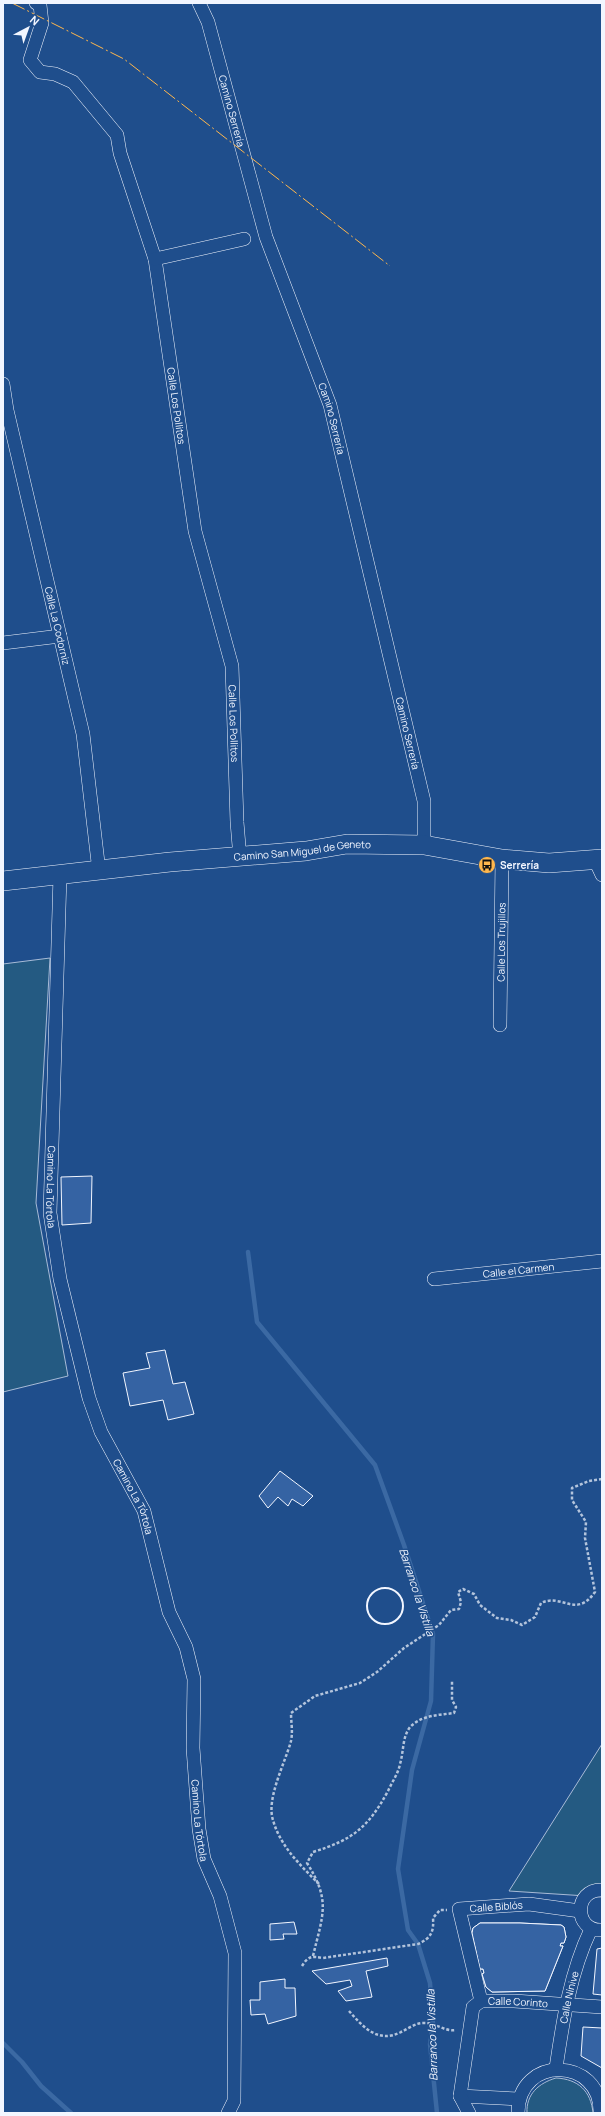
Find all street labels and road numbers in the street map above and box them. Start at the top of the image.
street label: Camino Serrería [216,73,248,148]
street label: Calle Los Pollitos [164,366,189,445]
street label: Camino Serrería [315,381,348,456]
street label: Calle La Codorniz [42,585,74,666]
street label: Calle Los Pollitos [226,684,242,762]
street label: Camino Serrería [393,696,423,771]
street label: Camino San Miguel de Geneto [233,837,371,864]
street label: Calle Los Trujillos [494,902,508,982]
street label: Camino La Tórtola [43,1145,59,1229]
street label: Calle el Carmen [482,1259,555,1281]
street label: Camino La Tórtola [110,1456,157,1536]
street label: Camino La Tórtola [188,1779,211,1862]
street label: Calle Biblós [469,1897,523,1915]
street label: Calle Nínive [556,1969,582,2025]
street label: Calle Corinto [488,1994,548,2010]

